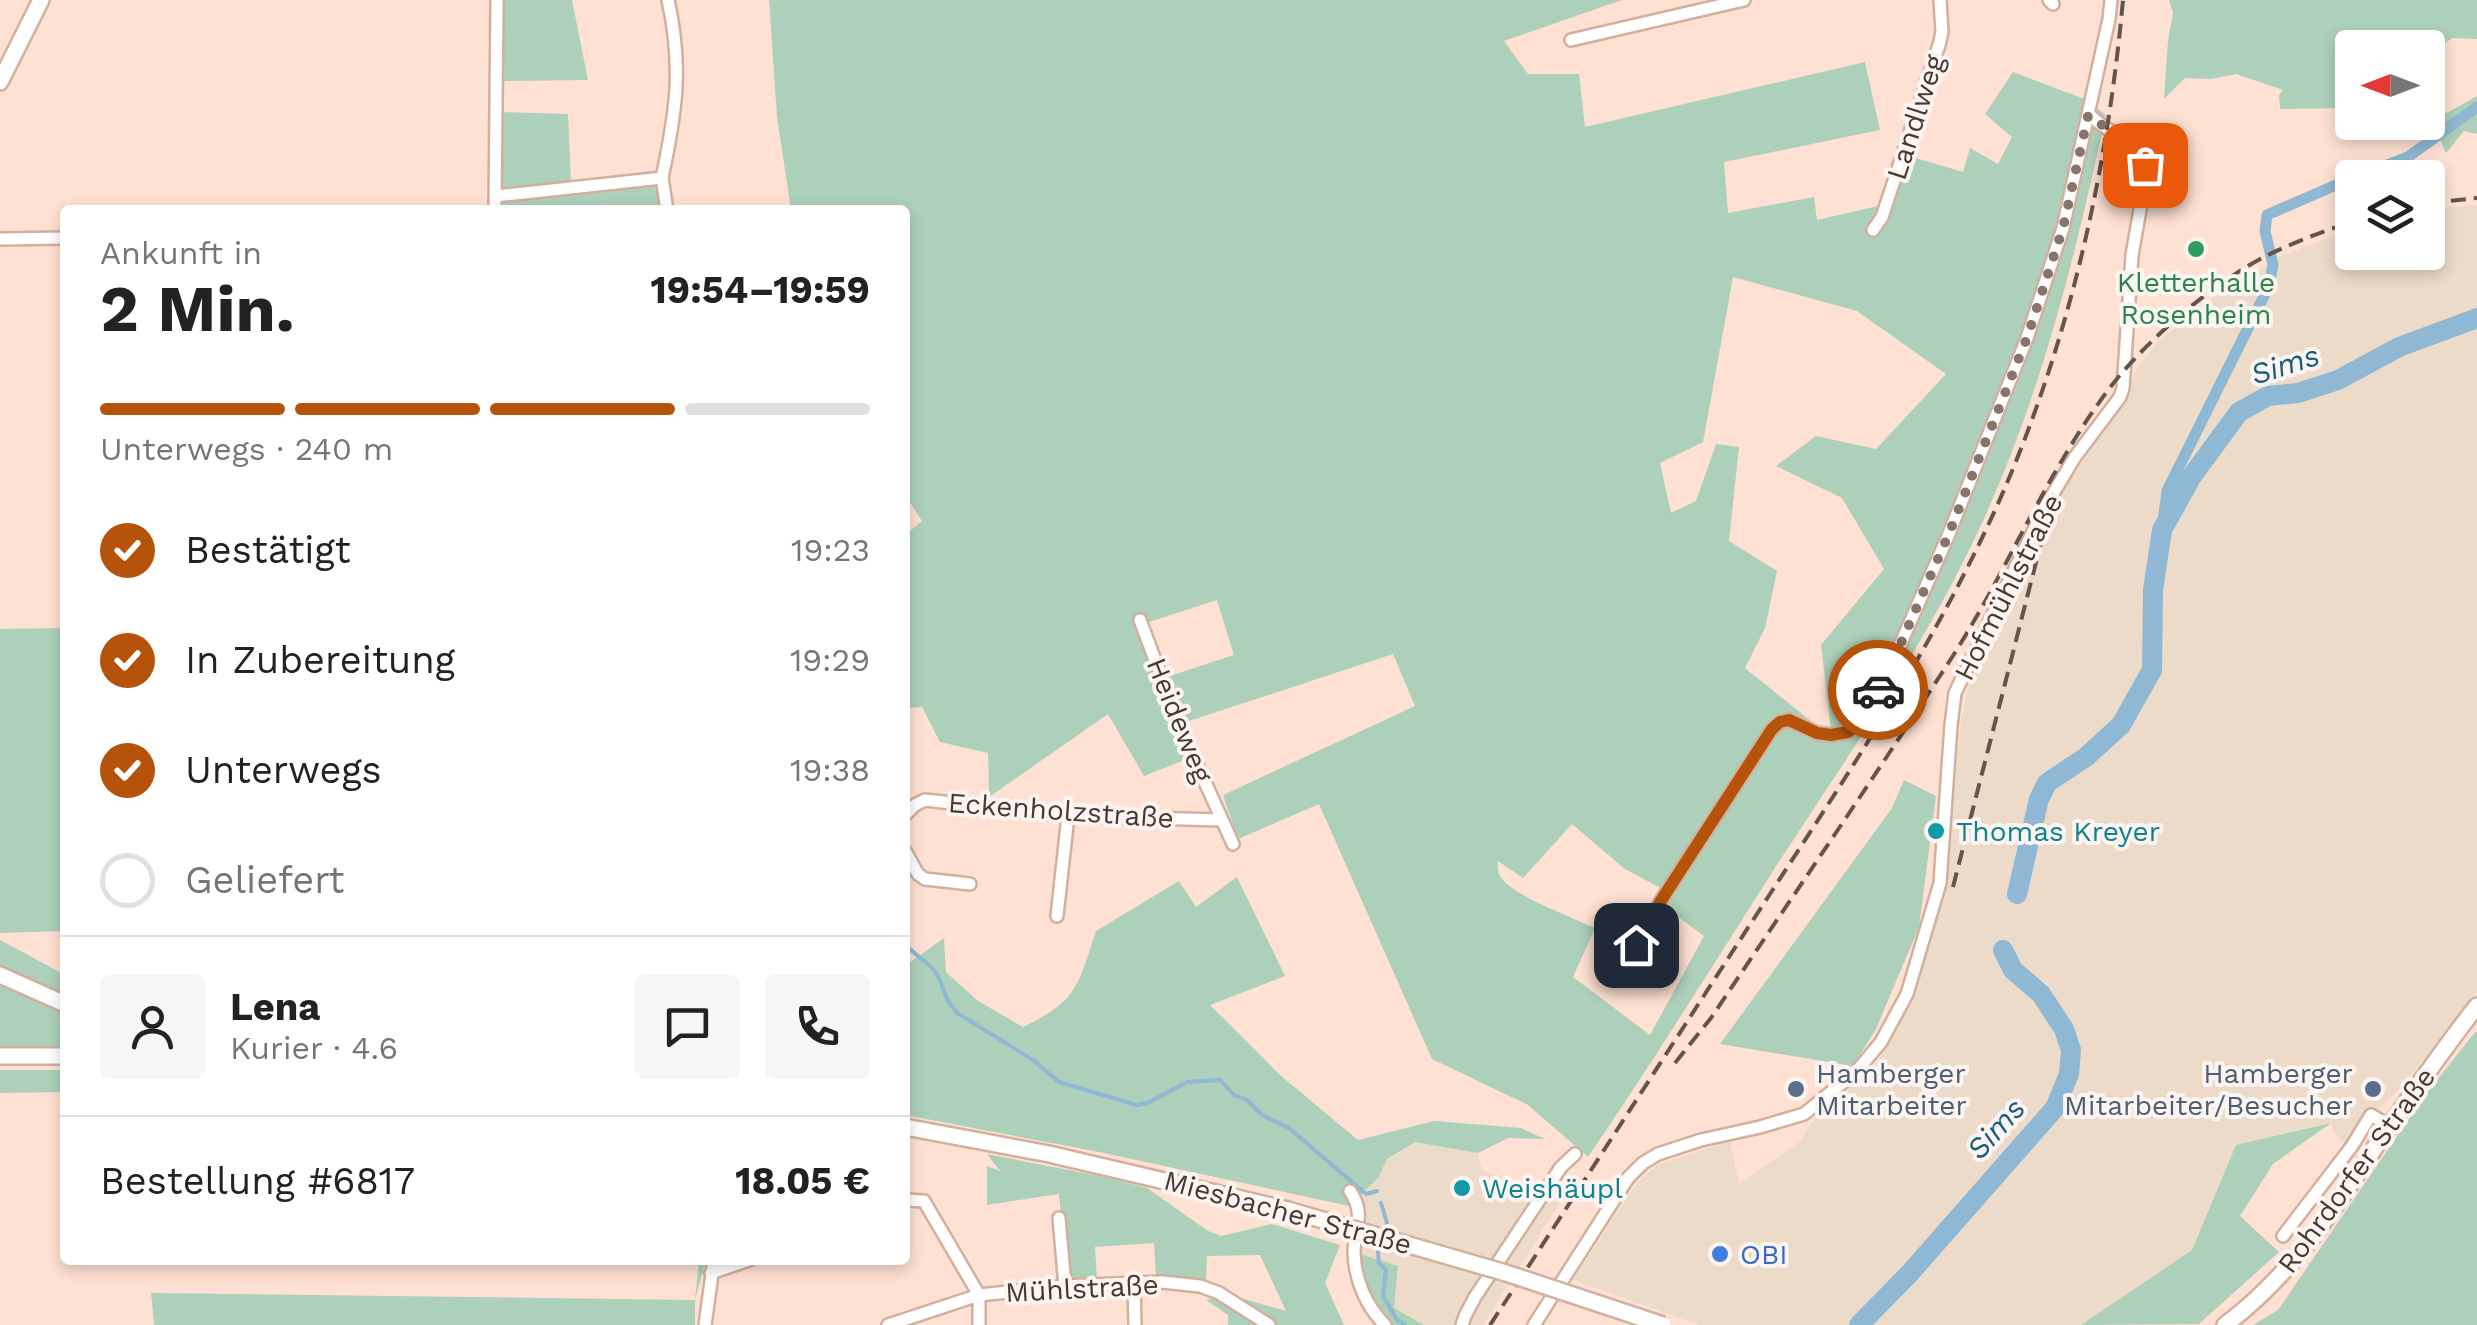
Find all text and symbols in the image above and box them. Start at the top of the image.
north arrow [2335,30,2445,140]
map controls [2335,30,2445,270]
street label: Landlweg [1880,50,1951,184]
pin [2103,123,2188,208]
icon: bag [2118,138,2173,193]
button: layers [2335,160,2445,270]
text: Ankunft in [100,234,262,272]
marker: Kletterhalle Rosenheim [2185,238,2207,260]
place label: Kletterhalle Rosenheim [2117,266,2275,331]
text: 19:54–19:59 [650,268,870,312]
text: 2 Min. [100,271,295,347]
water label: Sims [2246,337,2324,392]
text: Unterwegs · 240 m [100,430,393,468]
street label: Hofmühlstraße [1947,489,2070,686]
icon: check [100,523,155,578]
text: Bestätigt [185,528,351,572]
text: 19:23 [791,531,870,569]
icon: check [100,633,155,688]
text: In Zubereitung [185,638,455,682]
courier [1828,640,1928,740]
text: 19:29 [790,641,870,679]
street label: Heideweg [1140,653,1219,787]
icon: car [1851,663,1906,718]
icon: check [100,743,155,798]
text: Unterwegs [185,748,382,792]
text: 19:38 [790,751,870,789]
street label: Eckenholzstraße [947,786,1175,835]
place label: Thomas Kreyer [1956,815,2160,848]
marker: Thomas Kreyer [1925,820,1947,842]
text: Geliefert [185,858,345,902]
pin [1594,903,1679,988]
icon: home [1609,918,1664,973]
button: person [100,974,205,1079]
button: chat [635,974,740,1079]
button: phone [765,974,870,1079]
text: Lena [230,985,320,1029]
text: Kurier · 4.6 [230,1029,398,1067]
place label: Hamberger Mitarbeiter [1816,1057,1967,1122]
place label: Hamberger Mitarbeiter/Besucher [2064,1057,2353,1122]
street label: Rohrdorfer Straße [2271,1061,2442,1280]
marker: Hamberger Mitarbeiter [1785,1078,1807,1100]
marker: Hamberger Mitarbeiter/Besucher [2362,1078,2384,1100]
water label: Sims [1959,1091,2032,1166]
text: Bestellung #6817 [100,1159,415,1203]
text: 18.05 € [735,1159,870,1203]
street label: Miesbacher Straße [1160,1164,1415,1261]
place label: Weishäupl [1482,1172,1623,1205]
marker: Weishäupl [1451,1177,1473,1199]
place label: OBI [1740,1238,1788,1271]
marker: OBI [1709,1243,1731,1265]
street label: Mühlstraße [1004,1268,1160,1309]

